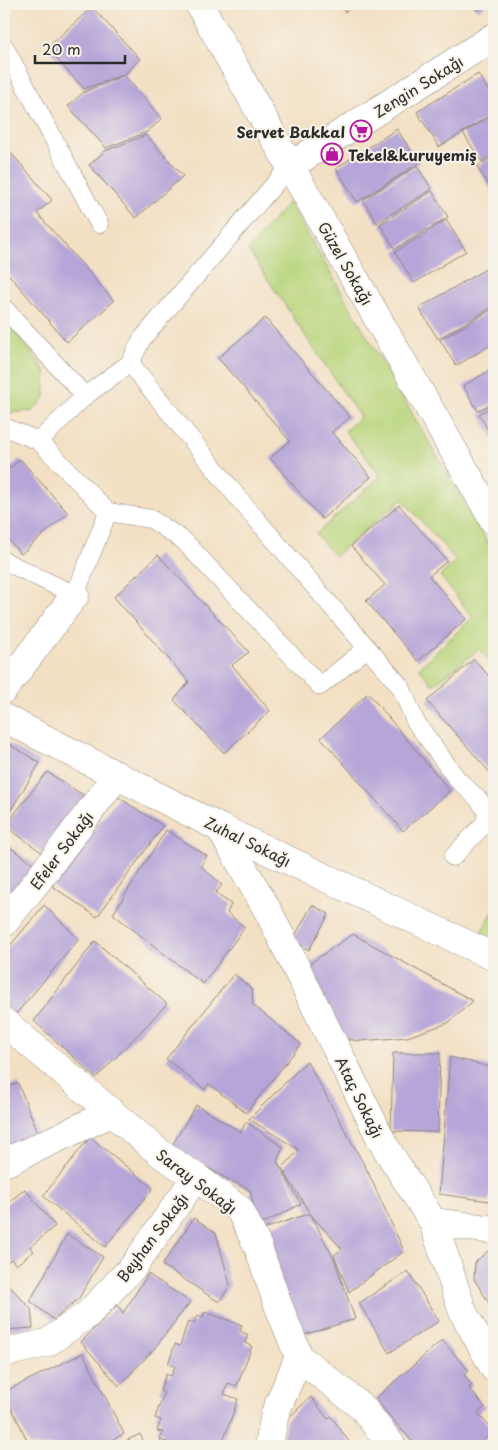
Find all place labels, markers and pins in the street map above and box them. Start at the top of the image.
supermarket icon: Servet Bakkal [349,119,373,143]
place label: Servet Bakkal [236,120,345,143]
shop icon: Tekel&kuruyemiş [320,142,344,166]
place label: Tekel&kuruyemiş [348,143,477,166]

